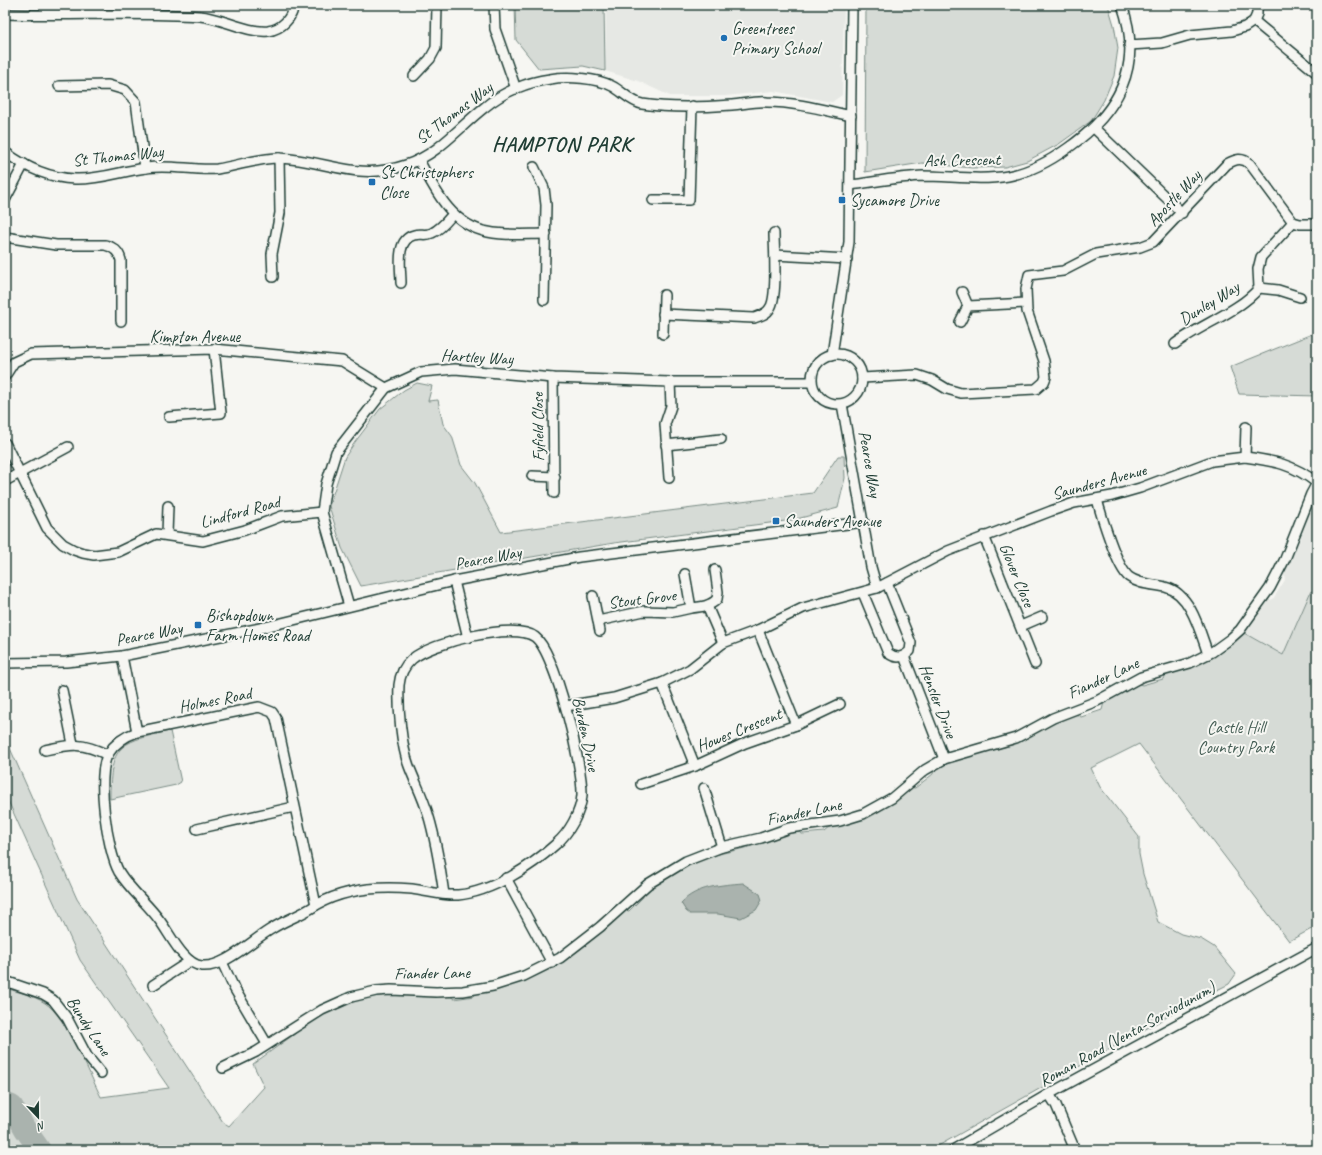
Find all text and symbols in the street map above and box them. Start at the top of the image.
place label: Greentrees Primary School [732,18,822,59]
marker: Greentrees Primary School [719,33,729,43]
street label: St Thomas Way [411,76,498,149]
district label: HAMPTON PARK [492,131,635,157]
street label: St Thomas Way [72,141,166,171]
street label: Ash Crescent [924,149,1003,171]
place label: St Christophers Close [380,162,475,203]
street label: Apostle Way [1142,164,1206,231]
marker: St Christophers Close [367,177,377,187]
place label: Sycamore Drive [850,190,940,211]
marker: Sycamore Drive [837,195,847,205]
street label: Dunley Way [1175,276,1244,330]
street label: Kimpton Avenue [150,326,242,347]
street label: Hartley Way [440,345,515,369]
street label: Fyfield Close [527,391,549,462]
street label: Pearce Way [854,429,886,500]
street label: Saunders Avenue [1050,459,1150,505]
street label: Lindford Road [198,491,284,533]
place label: Saunders Avenue [784,511,882,532]
marker: Saunders Avenue [771,516,781,526]
street label: Glover Close [995,540,1040,611]
street label: Pearce Way [453,541,524,575]
street label: Stout Grove [607,584,678,614]
place label: Bishopdown Farm Homes Road [206,605,313,646]
street label: Pearce Way [114,617,185,651]
marker: Bishopdown Farm Homes Road [193,620,203,630]
street label: Fiander Lane [1064,652,1143,704]
street label: Hensler Drive [914,661,962,742]
street label: Holmes Road [177,682,255,717]
street label: Burden Drive [568,695,604,775]
street label: Howes Crescent [693,703,787,757]
park label: Castle Hill Country Park [1198,717,1276,758]
street label: Fiander Lane [765,794,845,830]
street label: Fiander Lane [394,962,472,984]
street label: Roman Road (Venta-Sorviodunum) [1035,976,1220,1091]
street label: Bundy Lane [62,992,117,1061]
north arrow [18,1097,58,1137]
text: N [34,1119,48,1135]

